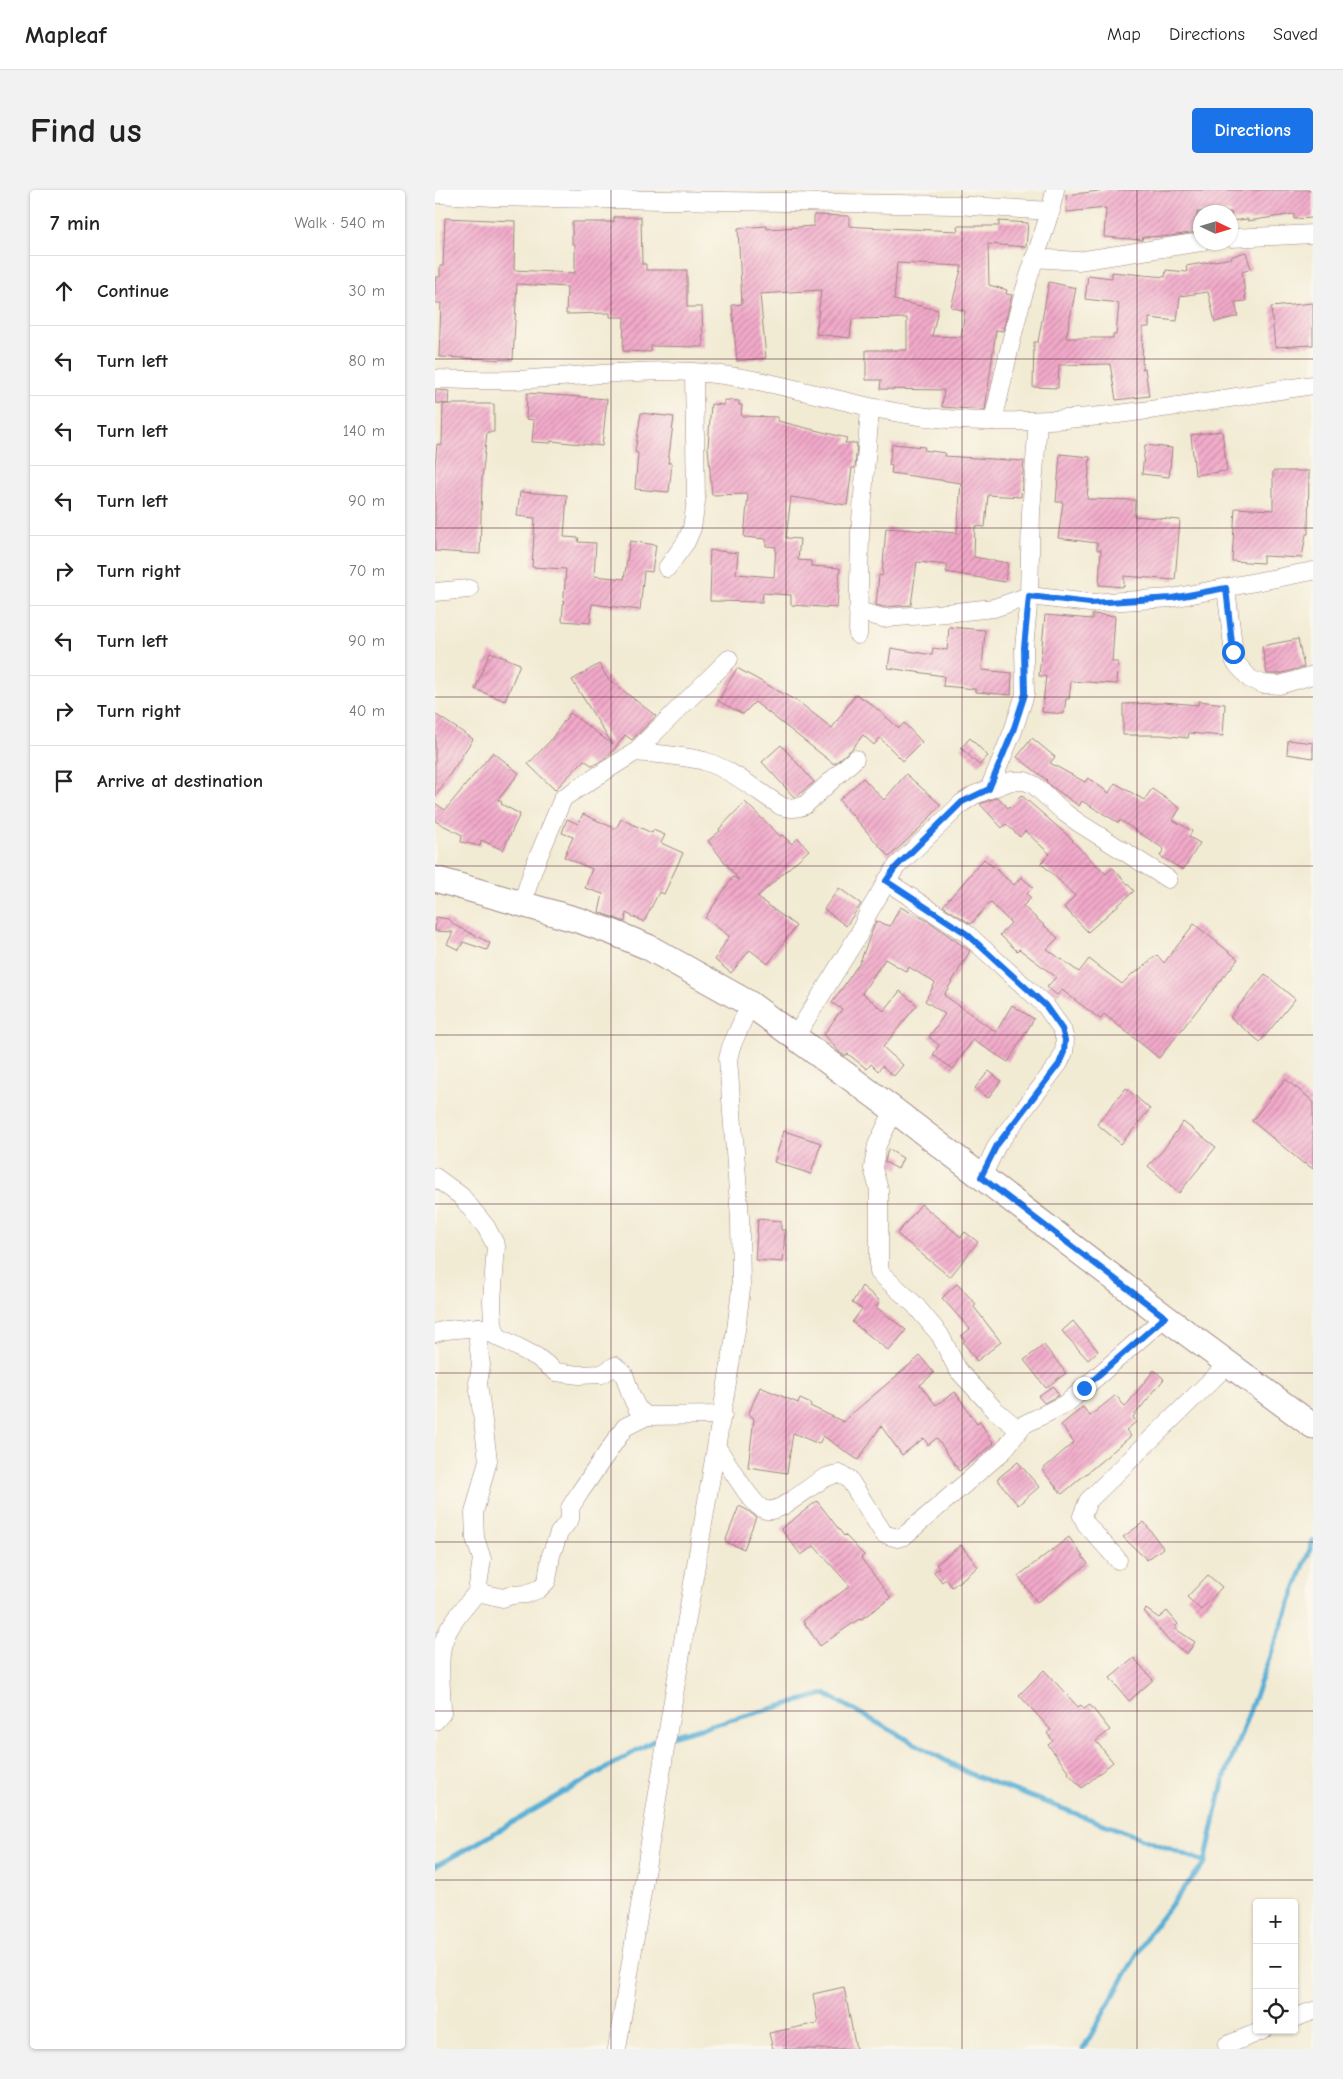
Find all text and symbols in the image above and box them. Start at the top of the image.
text: Mapleaf [25,21,106,49]
text: Map [1107,24,1141,45]
text: Directions [1169,24,1245,45]
text: Saved [1273,24,1318,45]
button: Directions [1192,108,1313,153]
text: Find us [30,110,142,151]
north arrow [1193,205,1238,250]
text: 7 min [50,211,100,235]
text: Walk · 540 m [294,214,385,232]
icon: ahead [50,277,78,305]
text: Continue [97,280,169,302]
text: 30 m [349,282,385,300]
icon: left [50,347,78,375]
text: Turn left [97,350,168,372]
text: 80 m [348,352,385,370]
icon: left [50,417,78,445]
text: Turn left [97,420,168,442]
text: 140 m [343,422,385,440]
icon: left [50,487,78,515]
text: Turn left [97,490,168,512]
text: 90 m [348,492,385,510]
icon: right [50,557,78,585]
text: Turn right [97,560,181,582]
text: 70 m [349,562,385,580]
icon: left [50,627,78,655]
text: Turn left [97,630,168,652]
text: 90 m [348,632,385,650]
route start [1222,641,1245,664]
icon: right [50,697,78,725]
text: Turn right [97,700,181,722]
text: 40 m [349,702,385,720]
icon: arrive [50,767,78,795]
text: Arrive at destination [97,770,263,792]
route end [1073,1377,1096,1400]
map controls [1253,1899,1298,2034]
button: + [1253,1899,1298,1944]
button: − [1253,1944,1298,1989]
button: locate [1253,1989,1298,2034]

